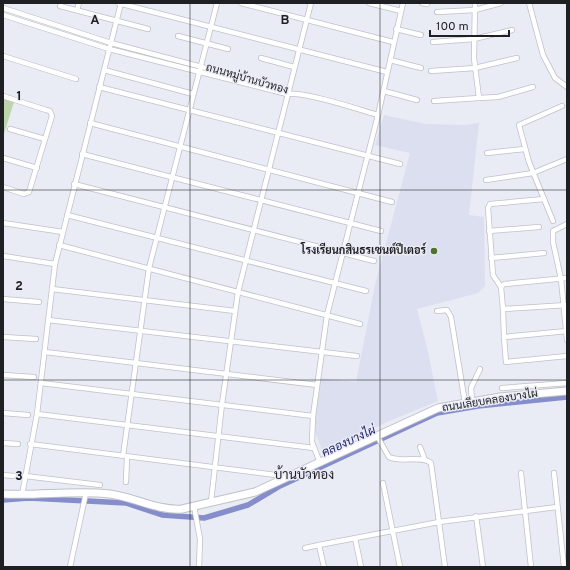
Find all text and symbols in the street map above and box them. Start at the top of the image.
scale bar [430,12,509,38]
text: A [90,13,100,29]
text: B [281,13,290,29]
text: 100 m [436,19,469,35]
street label: ถนนหมู่บ้านบัวทอง [204,60,290,97]
text: 1 [16,89,22,105]
place label: โรงเรียนกสินธรเซนต์ปีเตอร์ [300,242,427,258]
marker: โรงเรียนกสินธรเซนต์ปีเตอร์ [429,246,439,256]
text: 2 [15,279,23,295]
street label: ถนนเลียบคลองบางไผ่ [441,385,539,415]
water label: คลองบางไผ่ [319,421,380,461]
district label: บ้านบัวทอง [274,465,334,484]
text: 3 [15,469,23,485]

